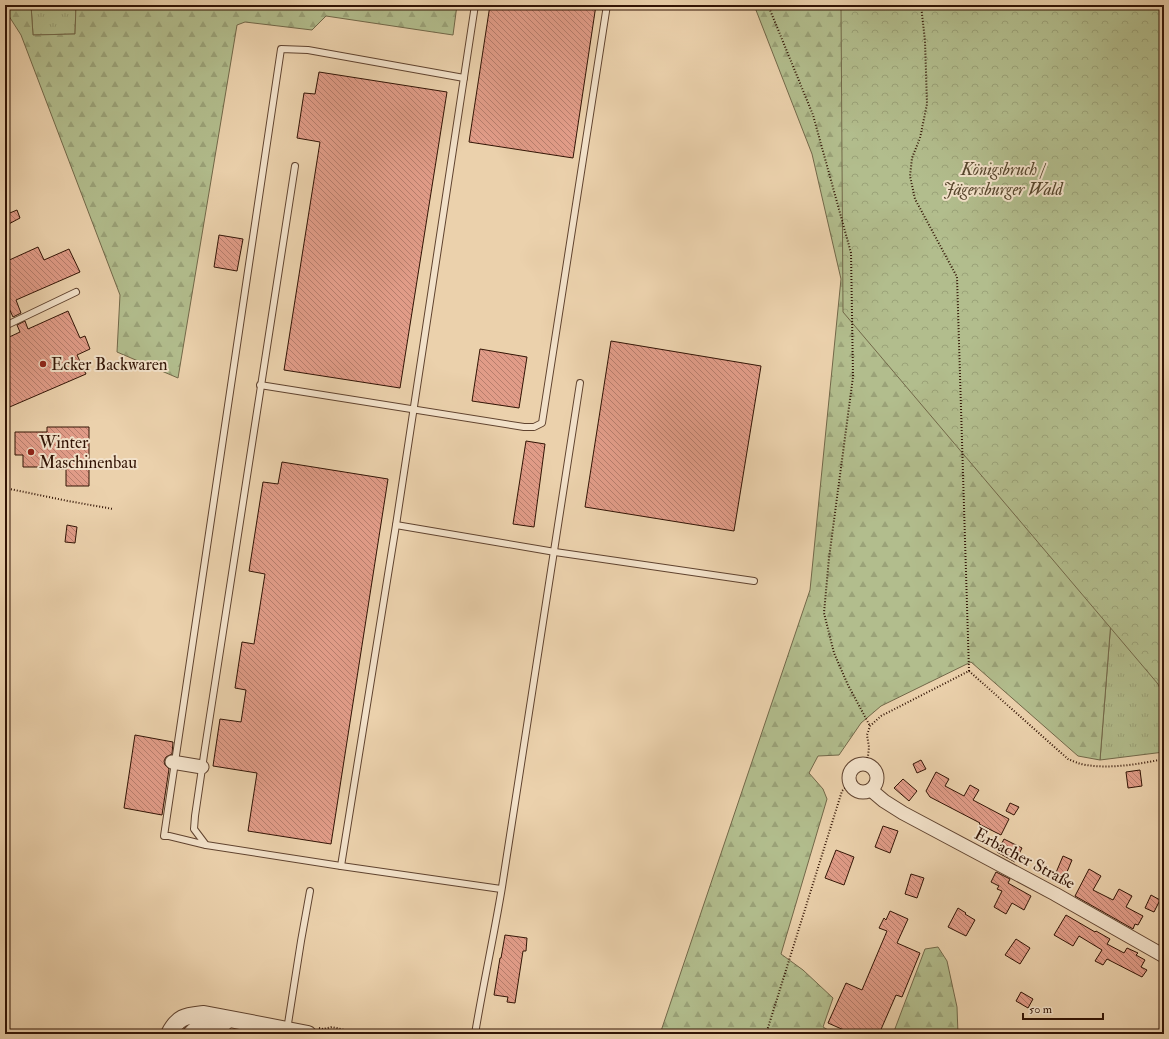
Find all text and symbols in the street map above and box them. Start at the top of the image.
park label: Königsbruch / Jägersburger Wald [943,159,1064,200]
place label: Ecker Backwaren [51,354,168,375]
marker: Ecker Backwaren [38,359,48,369]
place label: Winter Maschinenbau [38,432,137,473]
marker: Winter Maschinenbau [26,447,36,457]
street label: Erbacher Straße [971,823,1079,894]
scale bar [1023,995,1103,1021]
text: 50 m [1029,1002,1053,1017]

